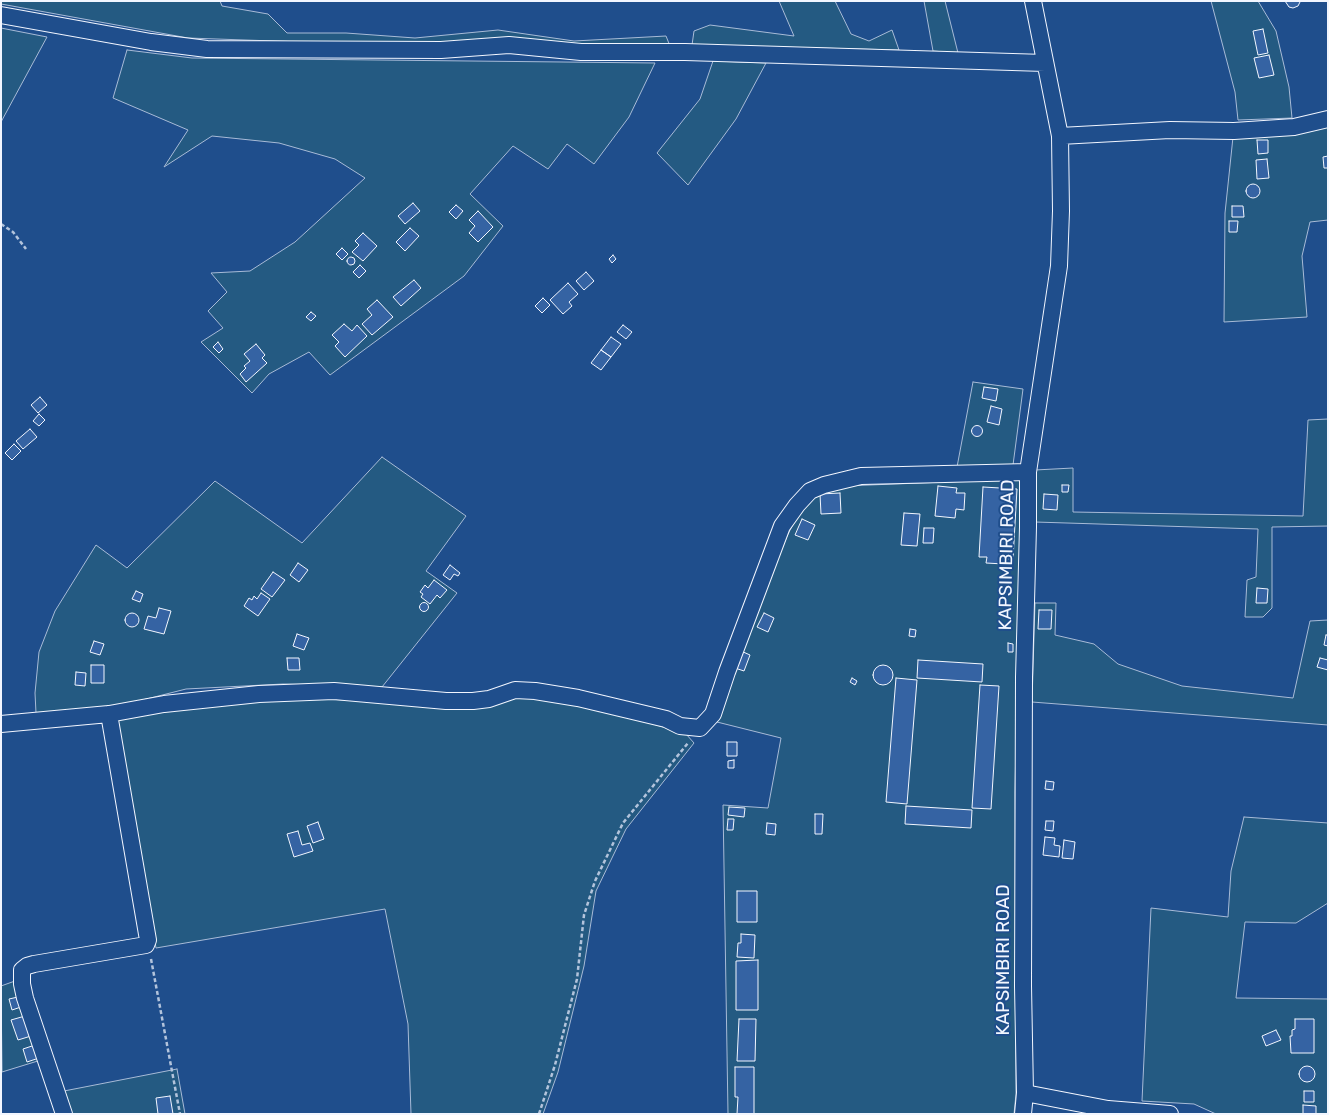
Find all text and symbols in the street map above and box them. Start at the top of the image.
street label: KAPSIMBIRI ROAD [995,479,1019,631]
street label: KAPSIMBIRI ROAD [993,884,1015,1036]

